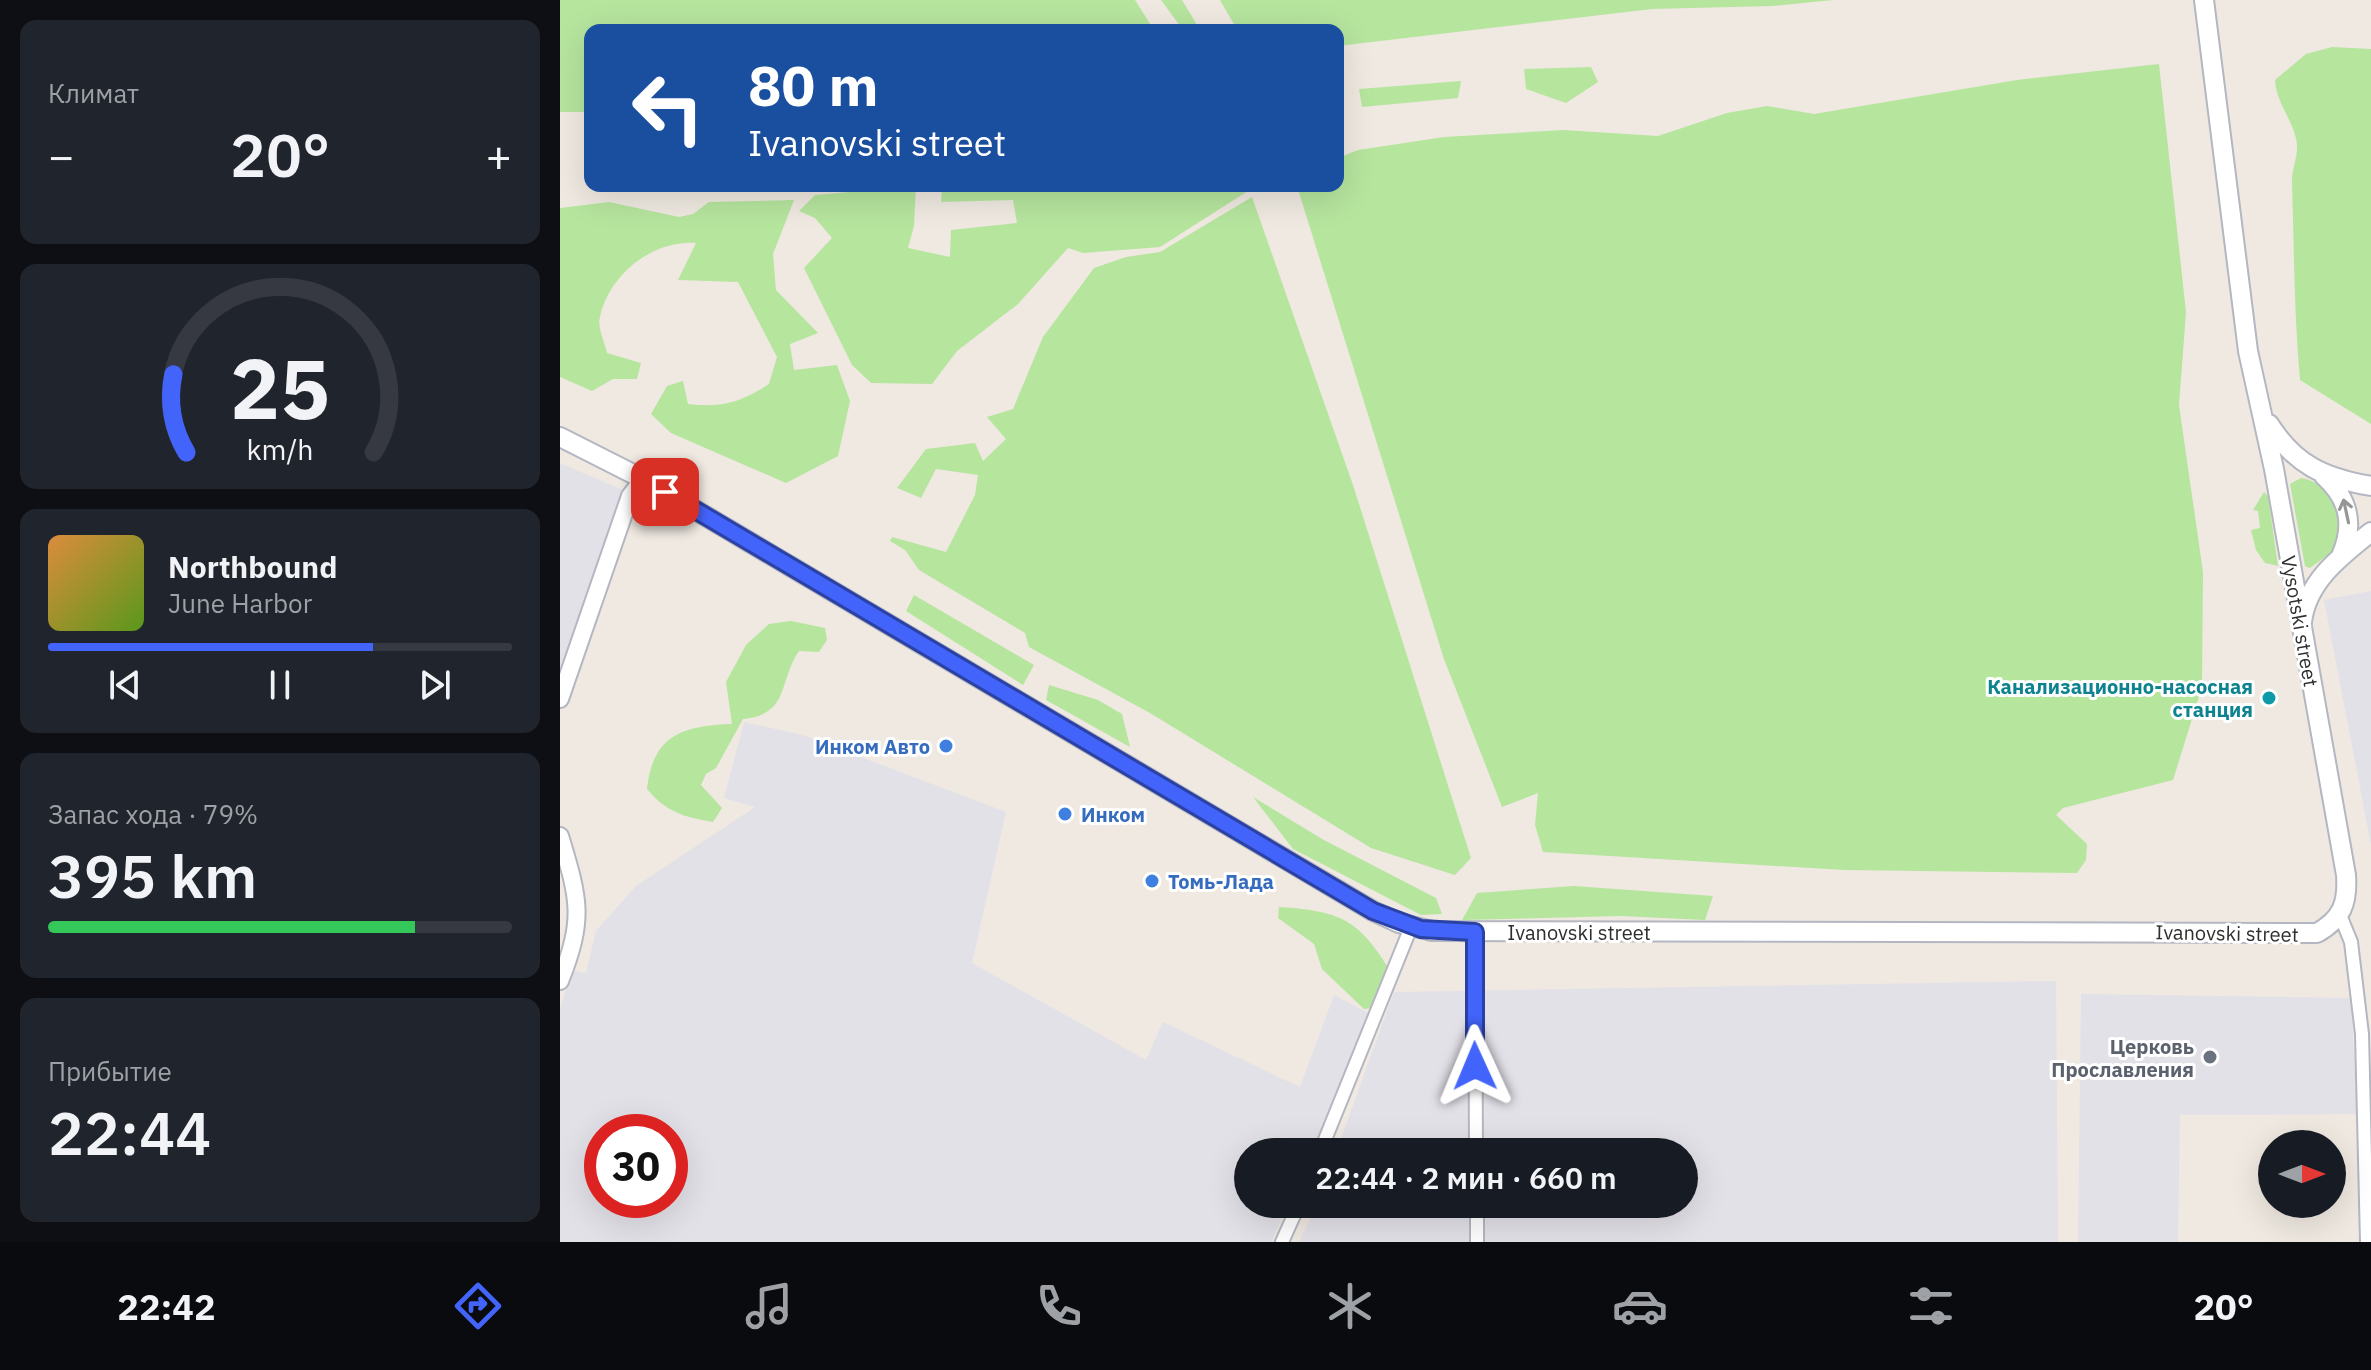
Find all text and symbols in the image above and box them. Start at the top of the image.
text: 80 m [748,49,878,121]
icon: left [616,56,720,160]
text: Климат [48,76,139,110]
text: 20° [230,115,330,194]
text: Ivanovski street [748,119,1006,166]
text: − [48,127,74,184]
text: + [486,127,512,184]
text: 25 [230,333,330,441]
text: km/h [246,431,314,468]
pin [631,458,699,526]
icon: arrive [643,470,687,514]
one-way arrow [2338,499,2353,525]
text: Northbound [168,547,337,586]
street label: Vysotski street [2275,553,2325,689]
text: June Harbor [168,586,312,620]
icon: previous [103,663,147,707]
icon: pause [258,663,302,707]
icon: next [413,663,457,707]
place label: Канализационно-насосная станция [1987,673,2253,723]
marker: Канализационно-насосная станция [2260,689,2278,707]
place label: Инком Авто [815,733,930,760]
marker: Инком Авто [937,737,955,755]
text: Запас хода · 79% [48,797,258,831]
place label: Инком [1081,801,1145,828]
marker: Инком [1056,805,1074,823]
text: 395 km [48,836,257,915]
place label: Томь-Лада [1168,868,1274,895]
marker: Томь-Лада [1143,872,1161,890]
street label: Ivanovski street [2155,918,2299,948]
street label: Ivanovski street [1507,919,1651,946]
position arrow [1433,1024,1517,1108]
place label: Церковь Прославления [2051,1033,2194,1083]
marker: Церковь Прославления [2201,1048,2219,1066]
text: Прибытие [48,1054,172,1088]
text: 22:44 [48,1093,211,1172]
speed limit sign: 30 [584,1114,688,1218]
north arrow [2258,1130,2346,1218]
map controls [2258,1130,2346,1218]
text: 22:44 · 2 мин · 660 m [1315,1158,1617,1197]
icon: directions [450,1278,506,1334]
icon: music [741,1278,797,1334]
icon: phone [1031,1278,1087,1334]
icon: climate [1322,1278,1378,1334]
icon: car [1612,1278,1668,1334]
icon: filters [1903,1278,1959,1334]
text: 22:42 [117,1283,216,1330]
text: 20° [2194,1283,2254,1330]

